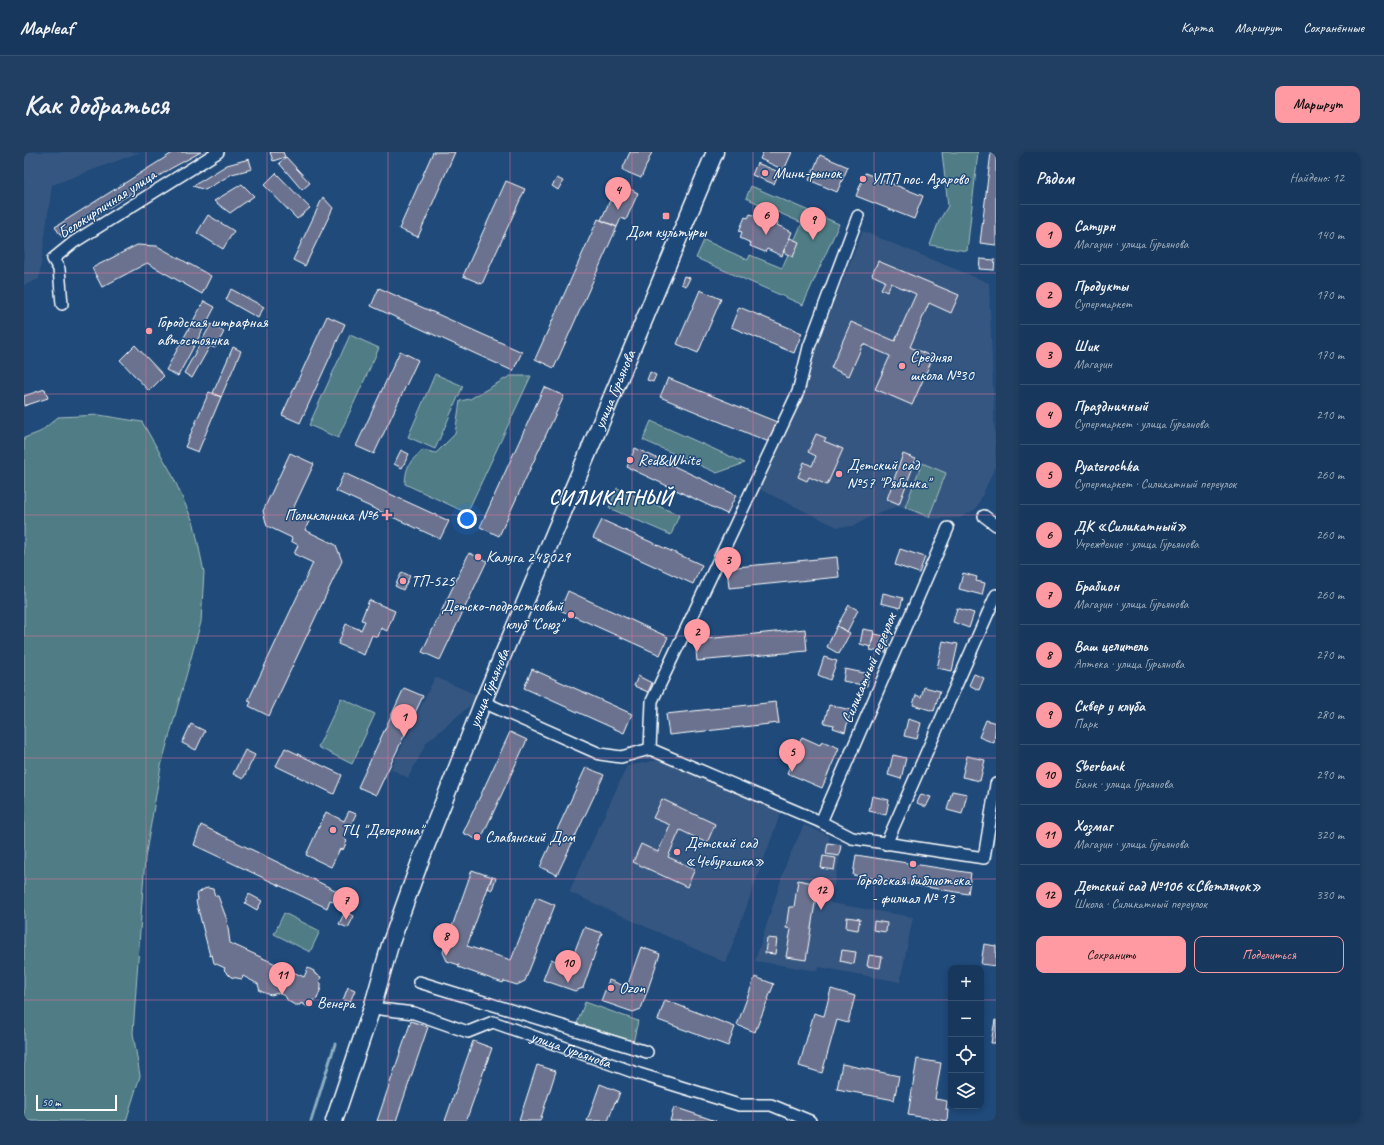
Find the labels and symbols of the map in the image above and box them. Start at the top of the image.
place label: Мини-рынок [773,163,842,183]
street label: Белокирпичная улица [54,164,161,243]
marker: Мини-рынок [760,168,770,178]
place label: УПП пос. Азарово [871,169,970,189]
marker: УПП пос. Азарово [858,174,868,184]
pin: 4 [605,177,631,210]
pin: 6 [753,202,779,235]
pin: 9 [800,207,826,240]
marker: Дом культуры [661,211,671,221]
place label: Дом культуры [626,222,708,242]
place label: Городская штрафная автостоянка [157,312,269,350]
marker: Городская штрафная автостоянка [144,326,154,336]
street label: улица Гурьянова [589,346,641,433]
place label: Средняя школа №30 [910,347,975,385]
marker: Средняя школа №30 [897,361,907,371]
place label: Red&White [638,450,702,470]
marker: Red&White [625,455,635,465]
place label: Детский сад №57 "Рябинка" [847,455,933,493]
marker: Детский сад №57 "Рябинка" [834,469,844,479]
district label: СИЛИКАТНЫЙ [549,485,675,510]
place label: Поликлиника №6 [285,505,379,525]
marker: Поликлиника №6 [381,509,393,521]
your location [457,509,477,529]
place label: Калуга 248029 [486,547,572,567]
pin: 3 [715,547,741,580]
marker: Калуга 248029 [473,552,483,562]
place label: ТП-525 [411,571,456,591]
marker: ТП-525 [398,576,408,586]
place label: Детско-подростковый клуб "Союз" [441,596,566,634]
street label: Силикатный переулок [837,608,902,726]
marker: Детско-подростковый клуб "Союз" [566,610,576,620]
pin: 2 [684,619,710,652]
street label: улица Гурьянова [463,645,515,732]
pin: 1 [391,704,417,737]
pin: 5 [779,739,805,772]
place label: ТЦ "Делерона" [341,820,426,840]
marker: ТЦ "Делерона" [328,825,338,835]
place label: Славянский Дом [485,827,576,847]
marker: Славянский Дом [472,832,482,842]
place label: Детский сад «Чебурашка» [685,833,764,871]
marker: Детский сад «Чебурашка» [672,847,682,857]
marker: Городская библиотека - филиал № 13 [908,859,918,869]
place label: Городская библиотека - филиал № 13 [856,870,971,908]
pin: 12 [808,877,834,910]
pin: 7 [333,887,359,920]
pin: 8 [433,923,459,956]
pin: 10 [555,950,581,983]
pin: 11 [269,962,295,995]
place label: Ozon [619,978,646,998]
marker: Ozon [606,983,616,993]
place label: Венера [317,993,356,1013]
marker: Венера [304,998,314,1008]
street label: улица Гурьянова [527,1026,614,1073]
scale bar [36,1093,117,1112]

